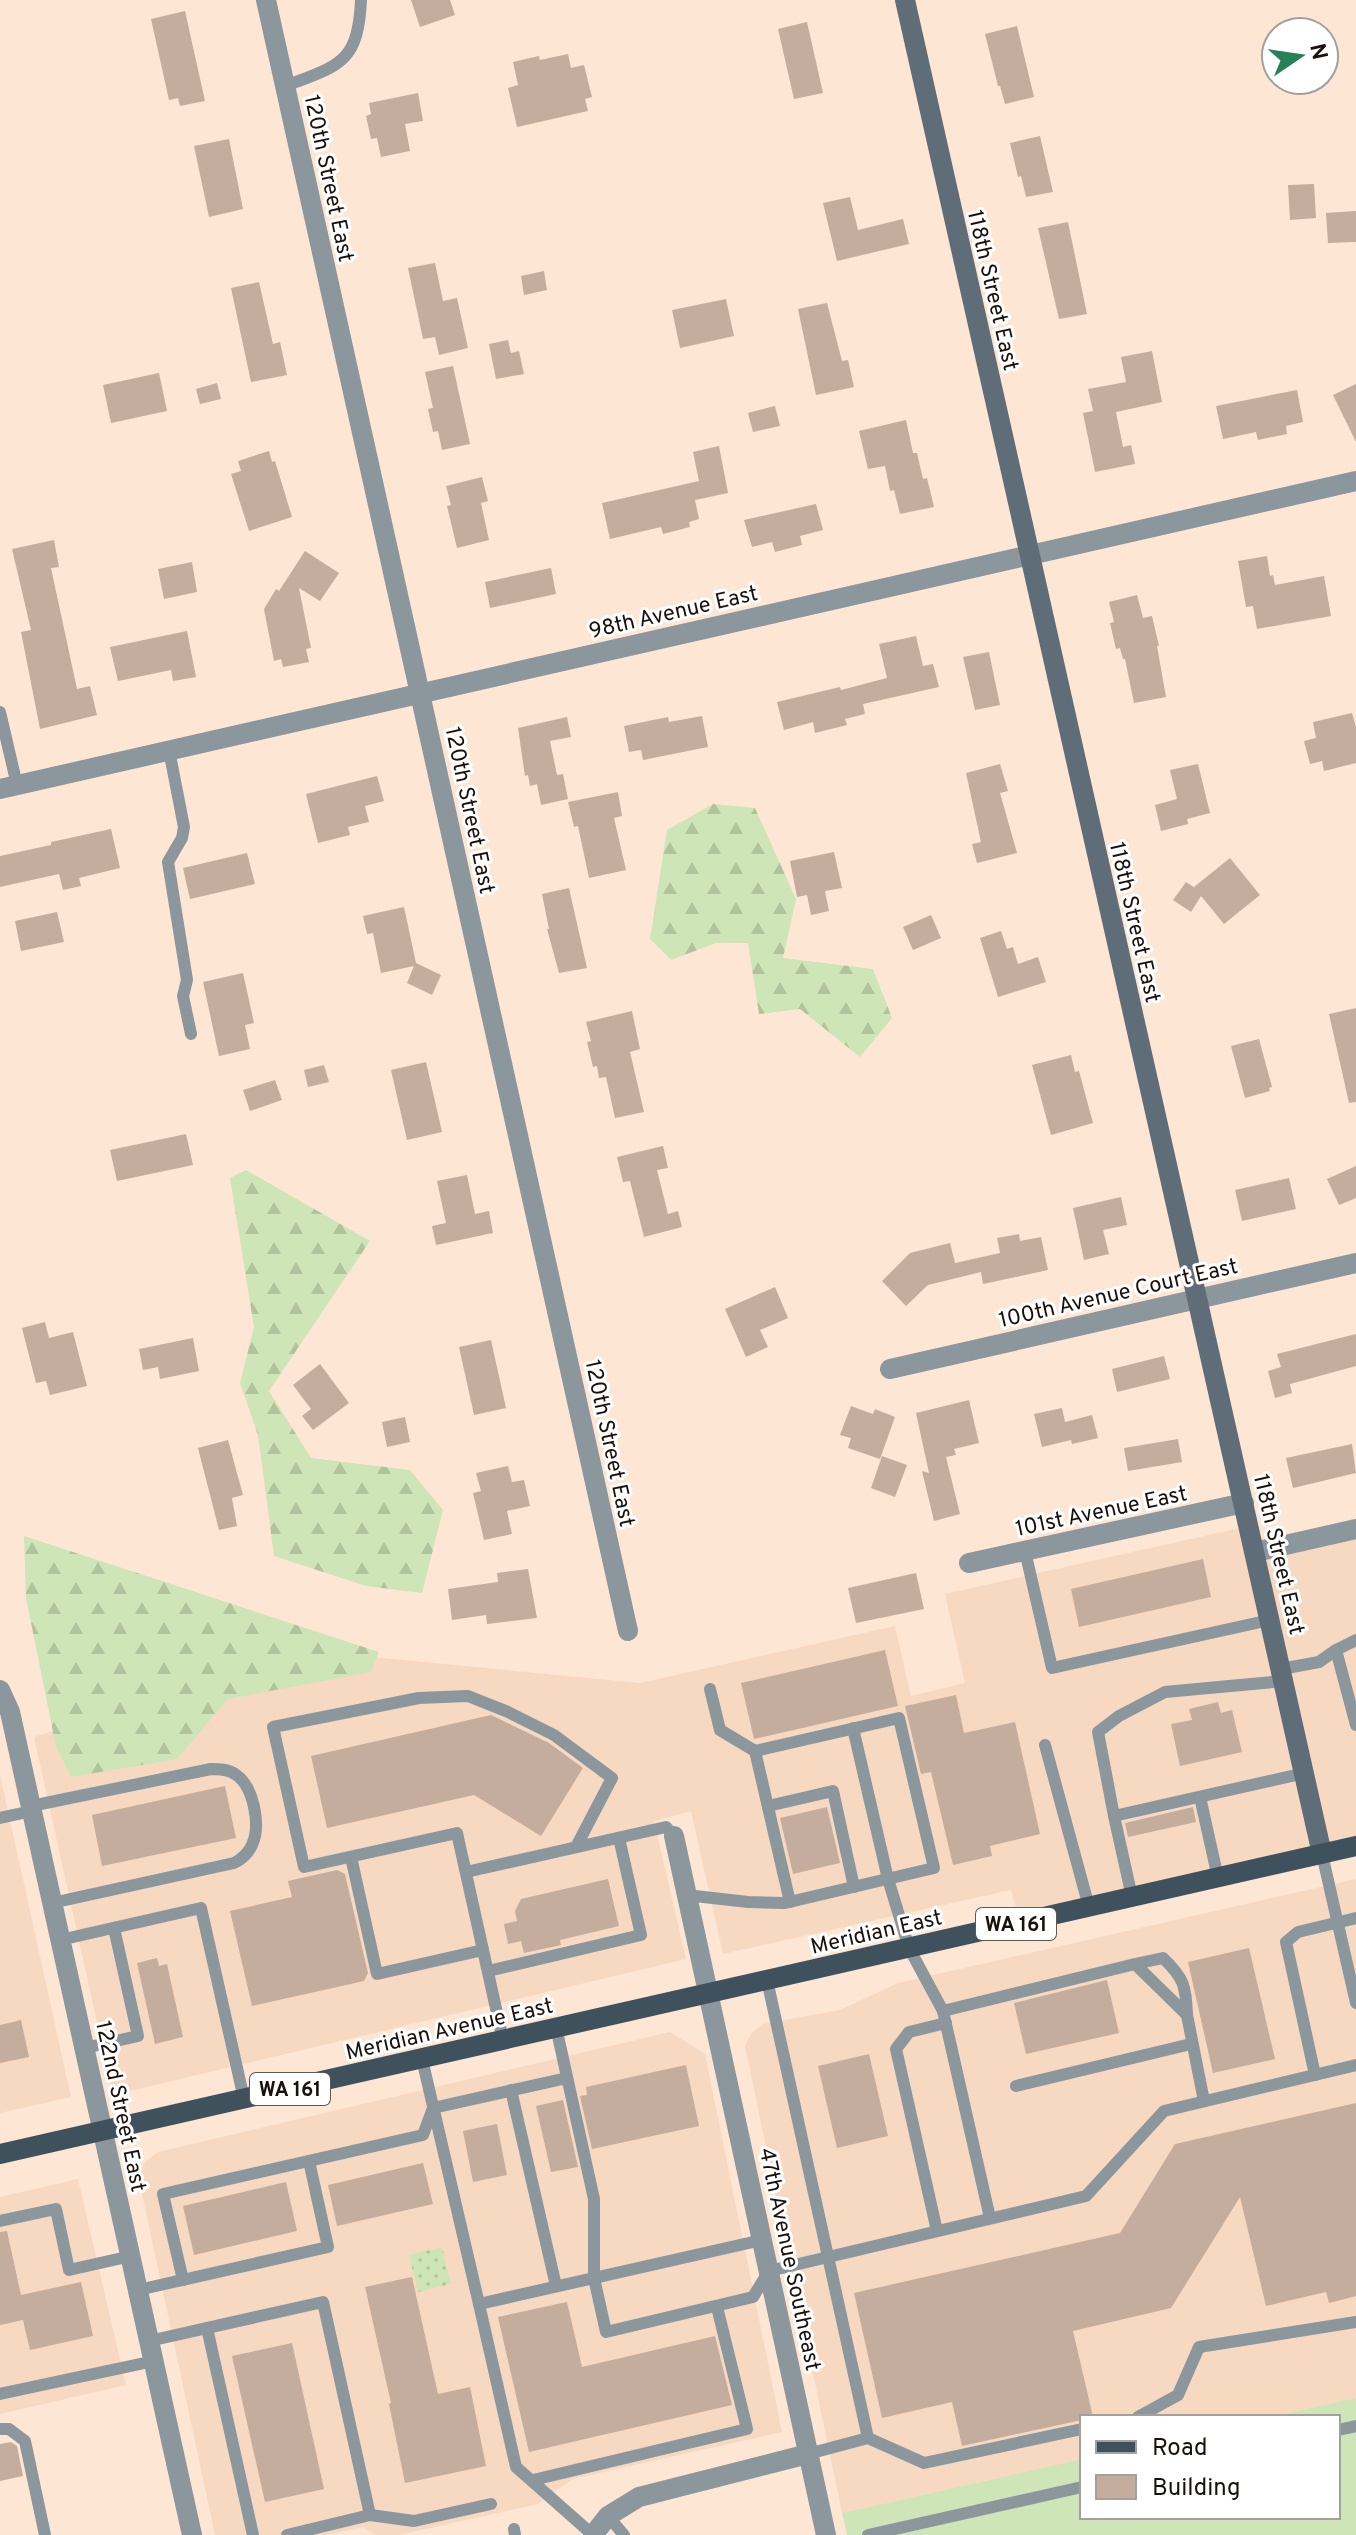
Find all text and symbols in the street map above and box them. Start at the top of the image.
north arrow [1260,16,1340,96]
text: N [1302,41,1332,63]
street label: 120th Street East [297,93,358,264]
street label: 118th Street East [960,208,1023,373]
street label: 98th Avenue East [586,581,761,646]
street label: 120th Street East [438,725,499,896]
street label: 118th Street East [1102,840,1165,1005]
street label: 100th Avenue Court East [997,1254,1241,1335]
street label: 120th Street East [578,1358,639,1529]
street label: 118th Street East [1246,1472,1309,1637]
street label: 101st Avenue East [1013,1481,1190,1544]
street label: Meridian East [808,1905,945,1962]
road number: WA 161 [976,1908,1056,1940]
street label: Meridian Avenue East [343,1993,556,2067]
street label: 122nd Street East [88,2019,151,2195]
road number: WA 161 [250,2073,330,2105]
street label: 47th Avenue Southeast [752,2146,825,2373]
legend [1080,2415,1340,2519]
text: Road [1152,2434,1208,2464]
text: Building [1152,2474,1241,2504]

